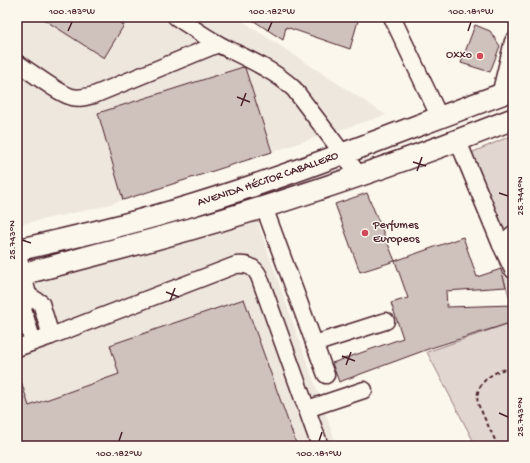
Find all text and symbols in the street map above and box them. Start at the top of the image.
text: 100.183°W [48,6,96,18]
text: 100.182°W [248,6,295,18]
text: 100.181°W [447,6,494,18]
place label: Oxxo [446,49,472,63]
marker: Oxxo [475,51,485,61]
street label: AVENIDA HÉCTOR CABALLERO [196,149,341,210]
text: 25.744°N [515,176,527,216]
place label: Perfumes Europeos [372,219,420,247]
text: 25.743°N [7,220,19,260]
marker: Perfumes Europeos [360,228,370,238]
text: 25.743°N [515,397,527,437]
text: 100.182°W [95,448,142,460]
text: 100.181°W [295,448,342,460]

